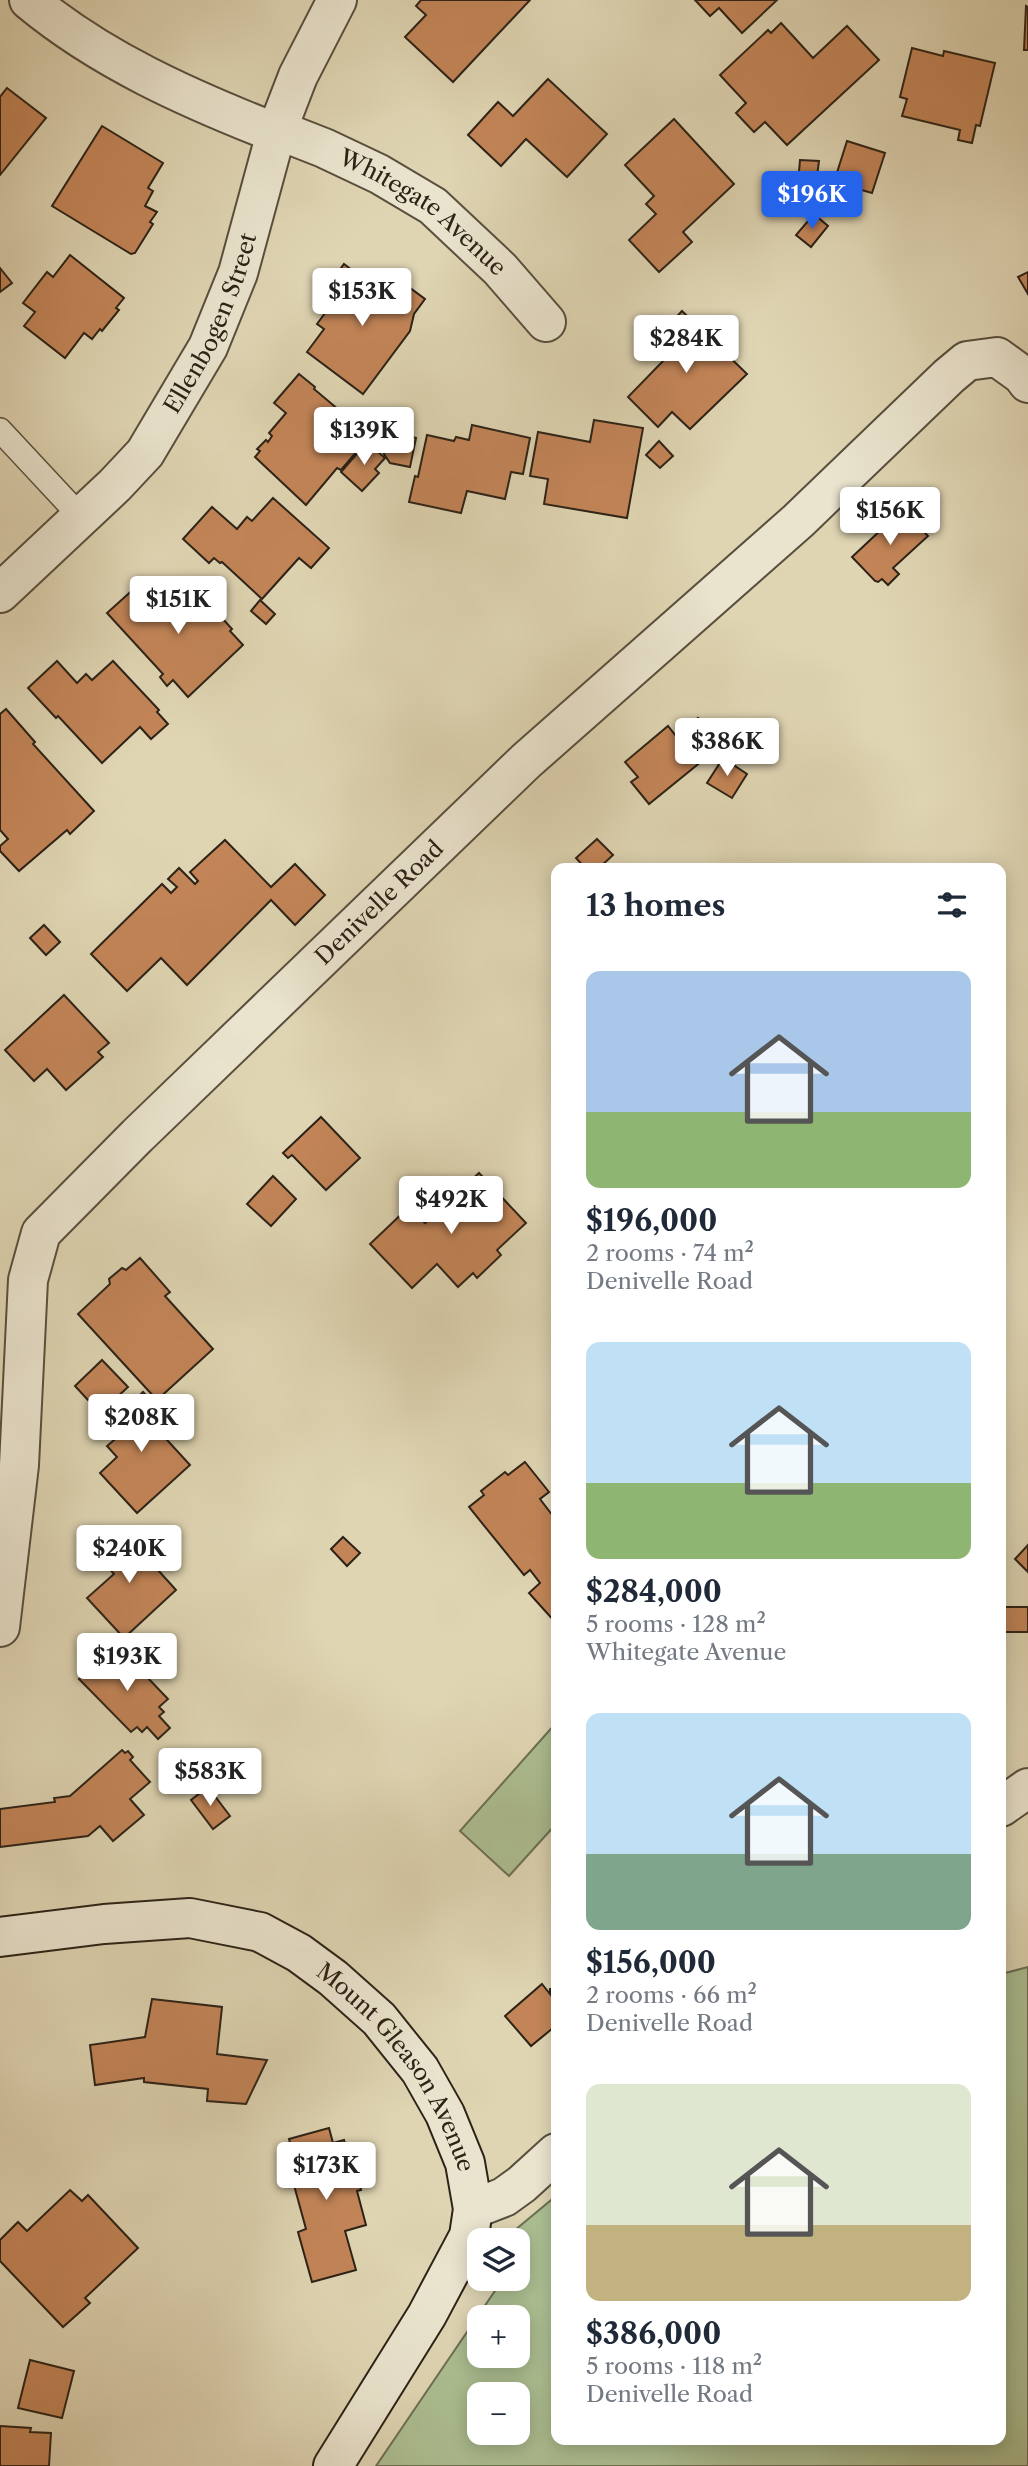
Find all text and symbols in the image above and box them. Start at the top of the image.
street label: Whitegate Avenue [334,143,512,281]
pin: $196K [763,172,861,231]
text: $196K [777,180,847,208]
street label: Ellenbogen Street [158,230,262,418]
pin: $153K [313,268,411,328]
text: $153K [328,277,396,305]
pin: $284K [637,316,735,375]
text: $284K [650,324,722,352]
pin: $139K [315,407,413,467]
text: $139K [330,416,398,444]
pin: $156K [841,488,939,547]
text: $156K [856,496,924,524]
pin: $151K [129,576,227,636]
text: $151K [146,585,210,613]
pin: $386K [678,718,776,778]
text: $386K [691,727,763,755]
street label: Denivelle Road [309,834,449,971]
icon: filters [933,886,971,924]
text: 13 homes [586,887,725,924]
icon: home [716,1016,842,1142]
pin: $492K [402,1176,500,1236]
text: $492K [415,1185,487,1213]
text: $196,000 [586,1202,717,1239]
text: 2 rooms · 74 m² [586,1239,754,1267]
text: Denivelle Road [586,1267,753,1295]
icon: home [716,1387,842,1513]
pin: $208K [92,1394,190,1454]
text: $208K [104,1403,178,1431]
pin: $240K [80,1526,178,1585]
text: $240K [92,1534,166,1562]
text: $284,000 [586,1573,722,1610]
text: 5 rooms · 128 m² [586,1610,766,1638]
pin: $193K [78,1634,176,1693]
text: Whitegate Avenue [586,1638,786,1666]
text: $193K [93,1642,161,1670]
pin: $583K [161,1748,259,1808]
text: $583K [174,1757,246,1785]
icon: home [716,1758,842,1884]
text: $156,000 [586,1944,716,1981]
street label: Mount Gleason Avenue [311,1957,480,2174]
text: 2 rooms · 66 m² [586,1981,757,2009]
text: Denivelle Road [586,2009,753,2037]
icon: home [716,2129,842,2255]
pin: $173K [277,2142,375,2202]
text: $173K [293,2151,359,2179]
map controls [467,2228,530,2445]
button: layers [467,2228,530,2291]
button: + [467,2305,530,2368]
text: $386,000 [586,2315,721,2352]
text: 5 rooms · 118 m² [586,2352,762,2380]
text: Denivelle Road [586,2380,753,2408]
button: − [467,2382,530,2445]

